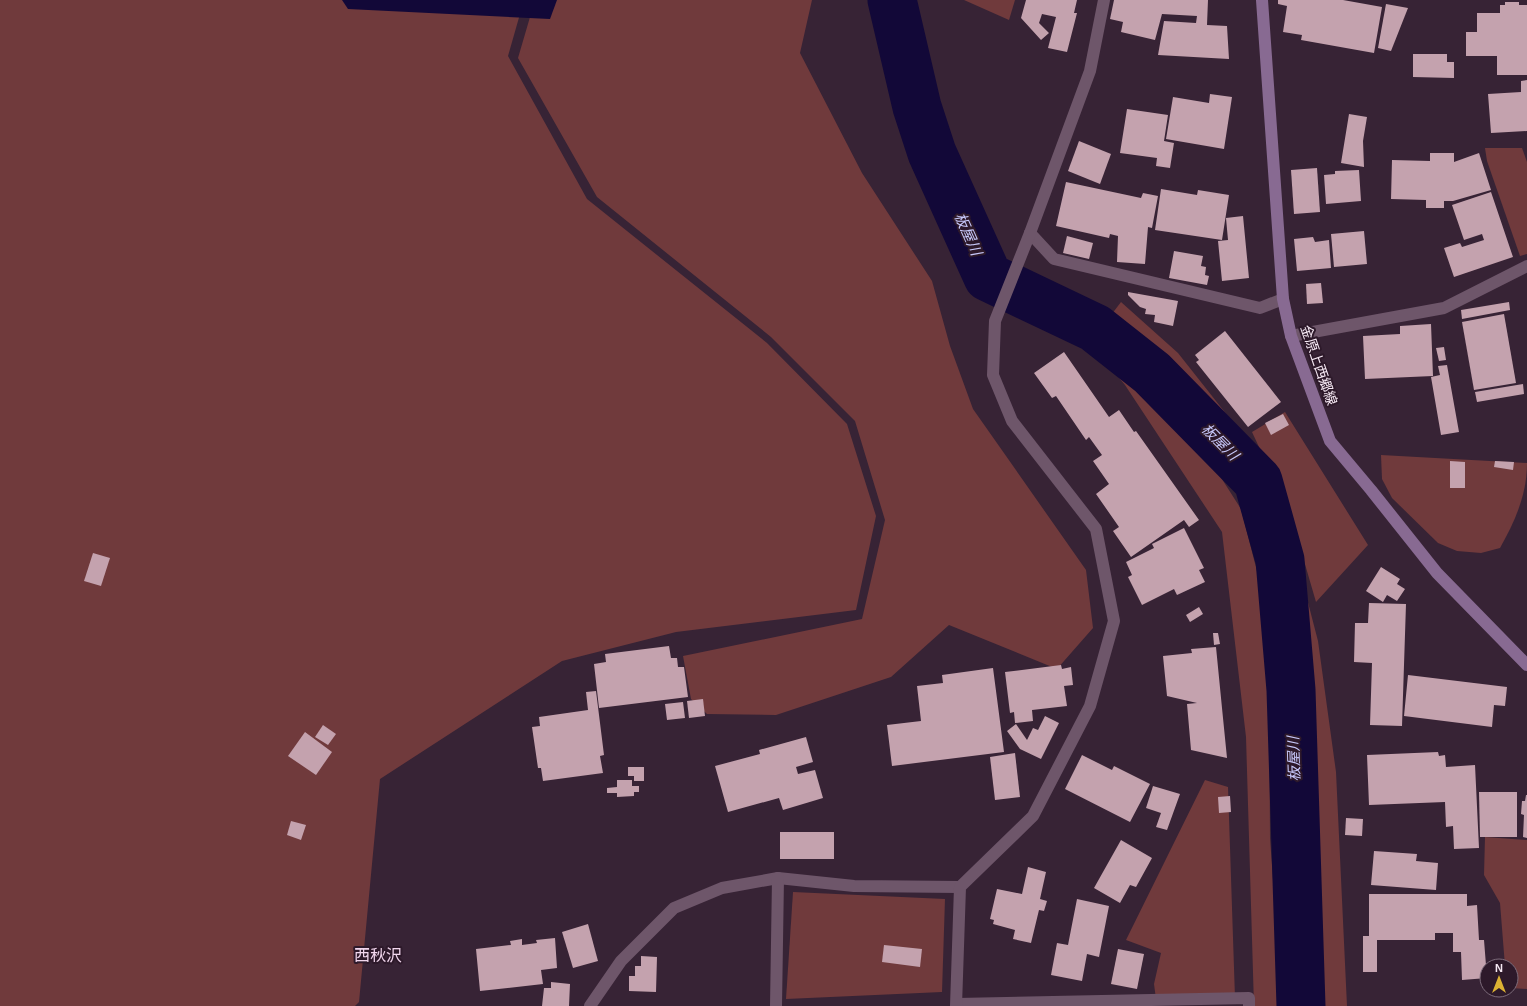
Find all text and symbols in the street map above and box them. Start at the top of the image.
water label: 板屋川 [952,210,986,260]
street label: 金原上西郷線 [1298,323,1340,407]
water label: 板屋川 [1198,420,1244,465]
water label: 板屋川 [1284,734,1303,782]
district label: 西秋沢 [354,947,402,964]
north arrow [1479,958,1519,998]
text: N [1495,962,1503,974]

